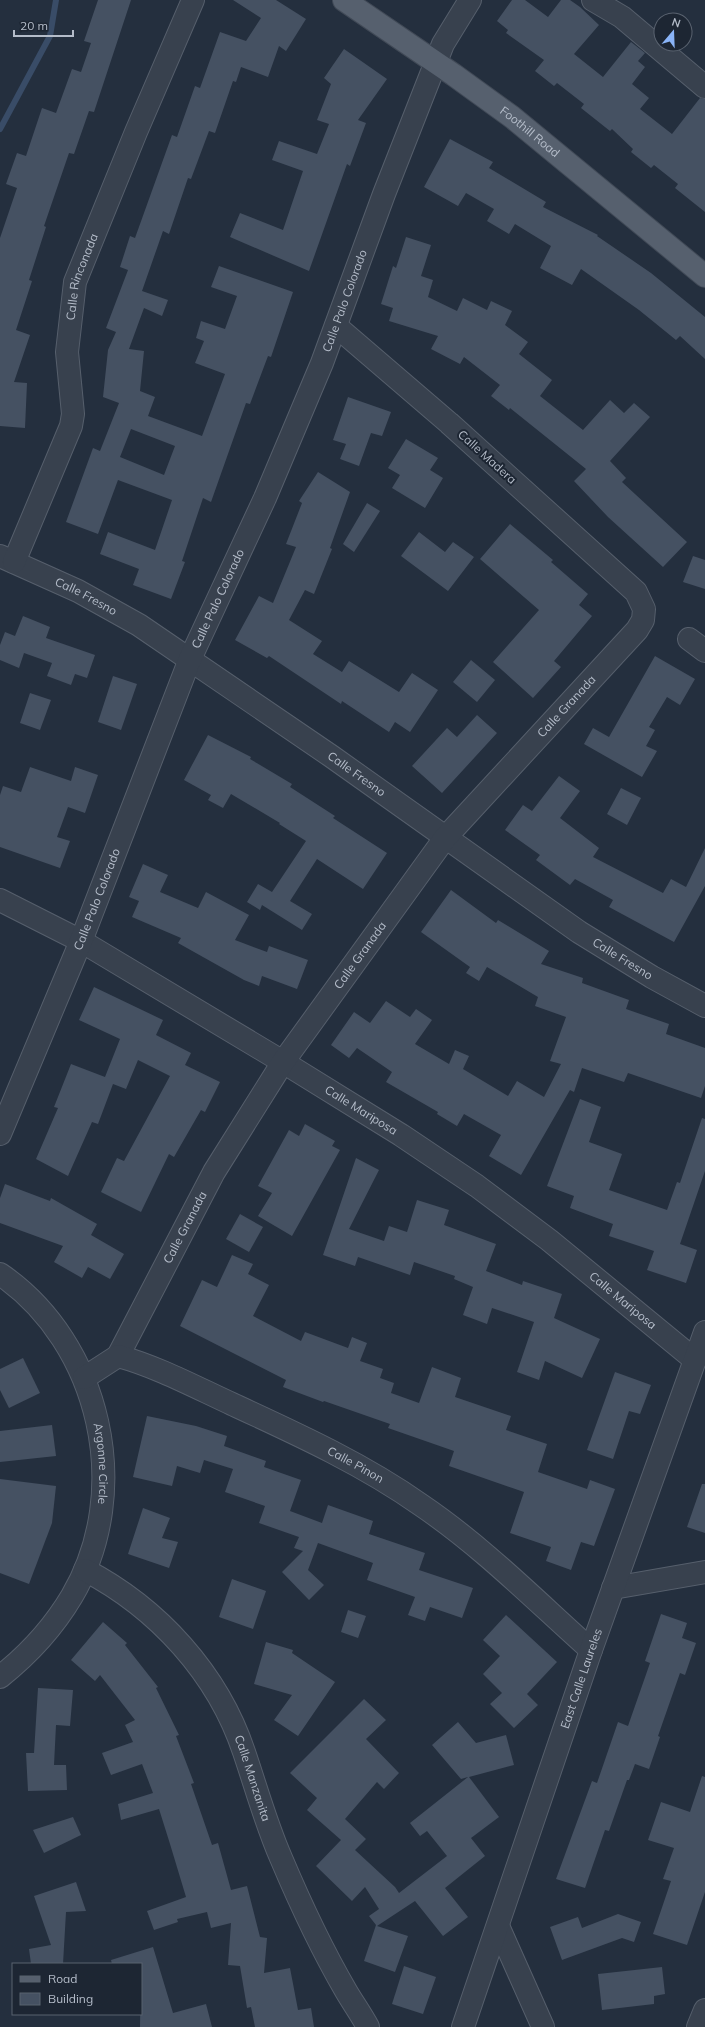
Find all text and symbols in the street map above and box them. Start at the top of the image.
scale bar [14,12,73,38]
north arrow [653,12,693,52]
text: N [670,15,682,31]
text: 20 m [20,18,48,33]
street label: Foothill Road [497,103,563,160]
street label: Calle Rinconada [63,231,101,321]
street label: Calle Palo Colorado [319,247,370,354]
street label: Calle Madera [455,427,520,487]
street label: Calle Palo Colorado [188,546,247,651]
street label: Calle Fresno [53,574,120,618]
street label: Calle Granada [534,672,599,740]
street label: Calle Fresno [325,748,389,800]
street label: Calle Palo Colorado [70,846,123,952]
street label: Calle Granada [330,918,389,992]
street label: Calle Fresno [590,934,656,983]
street label: Calle Mariposa [322,1082,400,1138]
street label: Calle Granada [160,1188,210,1266]
street label: Calle Mariposa [586,1268,660,1332]
street label: Argonne Circle [91,1421,111,1505]
street label: Calle Pinon [325,1443,387,1486]
street label: East Calle Laureles [557,1626,605,1730]
street label: Calle Manzanita [231,1733,274,1823]
legend [12,1963,142,2015]
text: Road [48,1971,77,1986]
text: Building [48,1991,93,2006]

